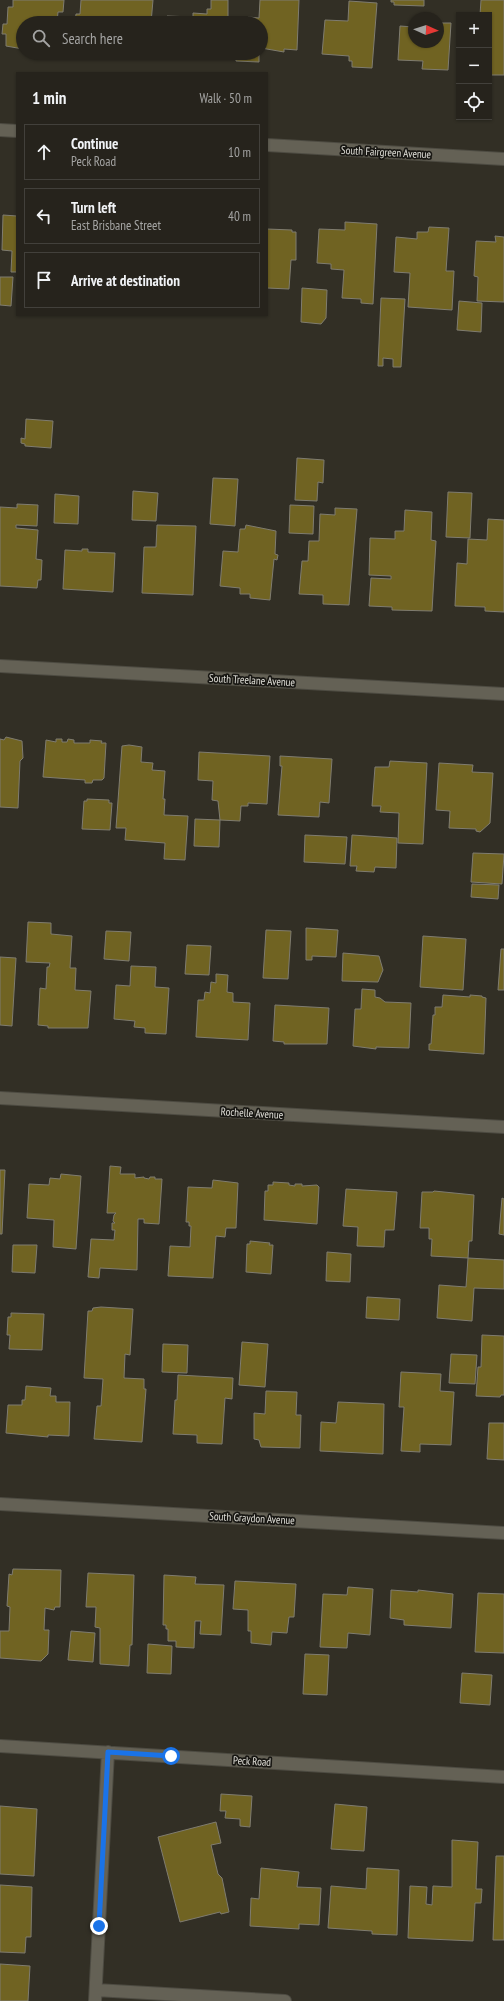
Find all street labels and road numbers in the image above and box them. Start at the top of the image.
street label: South Fairgreen Avenue [341,143,432,161]
street label: South Treelane Avenue [209,671,296,689]
street label: Rochelle Avenue [220,1104,284,1122]
street label: South Graydon Avenue [209,1509,296,1527]
street label: Peck Road [233,1753,272,1769]

